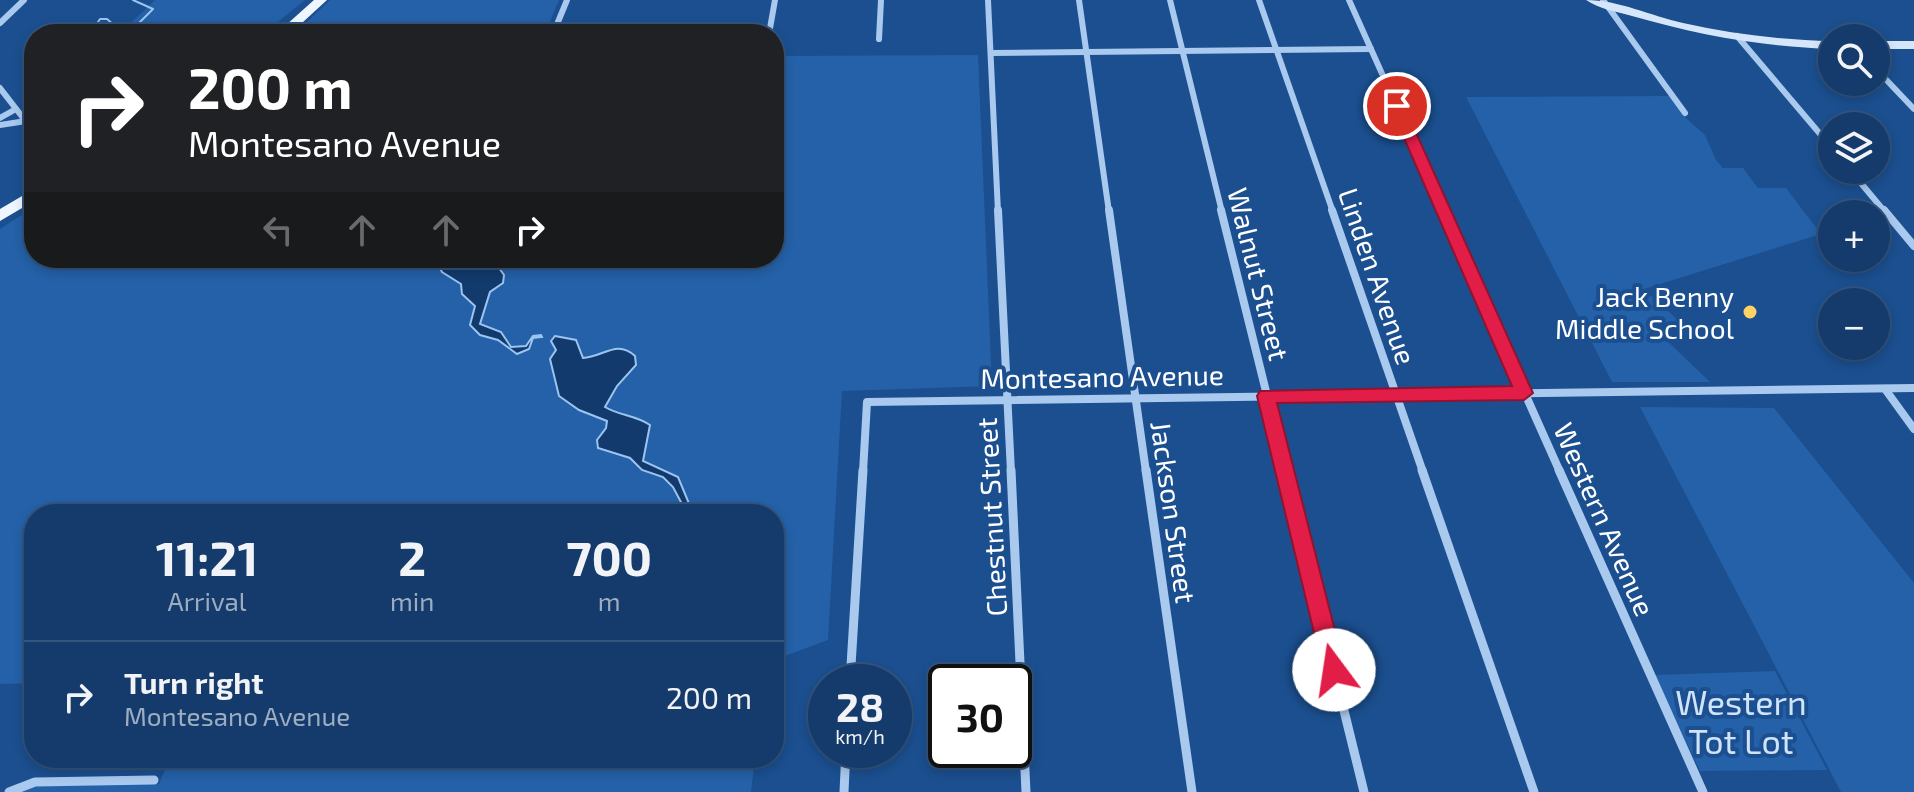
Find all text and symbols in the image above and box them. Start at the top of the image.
map controls [1818,24,1890,360]
button: search [1818,24,1890,96]
text: 200 m [188,53,353,120]
icon: right [56,56,160,160]
pin [1363,72,1431,140]
icon: arrive [1375,84,1419,128]
button: layers [1818,112,1890,184]
text: Montesano Avenue [188,121,501,164]
street label: Linden Avenue [1332,183,1424,369]
street label: Walnut Street [1221,184,1297,364]
button: + [1818,200,1890,272]
icon: left [256,208,300,252]
icon: ahead [340,208,384,252]
icon: ahead [424,208,468,252]
icon: right [508,208,552,252]
place label: Jack Benny Middle School [1555,279,1735,345]
button: − [1818,288,1890,360]
marker: Jack Benny Middle School [1741,303,1759,321]
street label: Montesano Avenue [980,357,1224,395]
street label: Chestnut Street [969,417,1013,617]
street label: Western Avenue [1547,417,1663,621]
street label: Jackson Street [1144,419,1204,605]
text: 11:21 [156,528,258,586]
text: 2 [398,528,426,586]
text: 700 [566,528,652,586]
text: Arrival [167,585,247,616]
text: min [390,585,434,616]
text: m [598,585,621,616]
position arrow [1292,628,1376,712]
text: Turn right [124,664,264,700]
speed limit sign: 30 [928,664,1032,768]
icon: right [56,675,100,719]
text: 200 m [666,679,752,715]
park label: Western Tot Lot [1675,681,1807,761]
text: 28 [836,682,884,730]
text: Montesano Avenue [124,700,350,731]
text: km/h [835,724,885,748]

